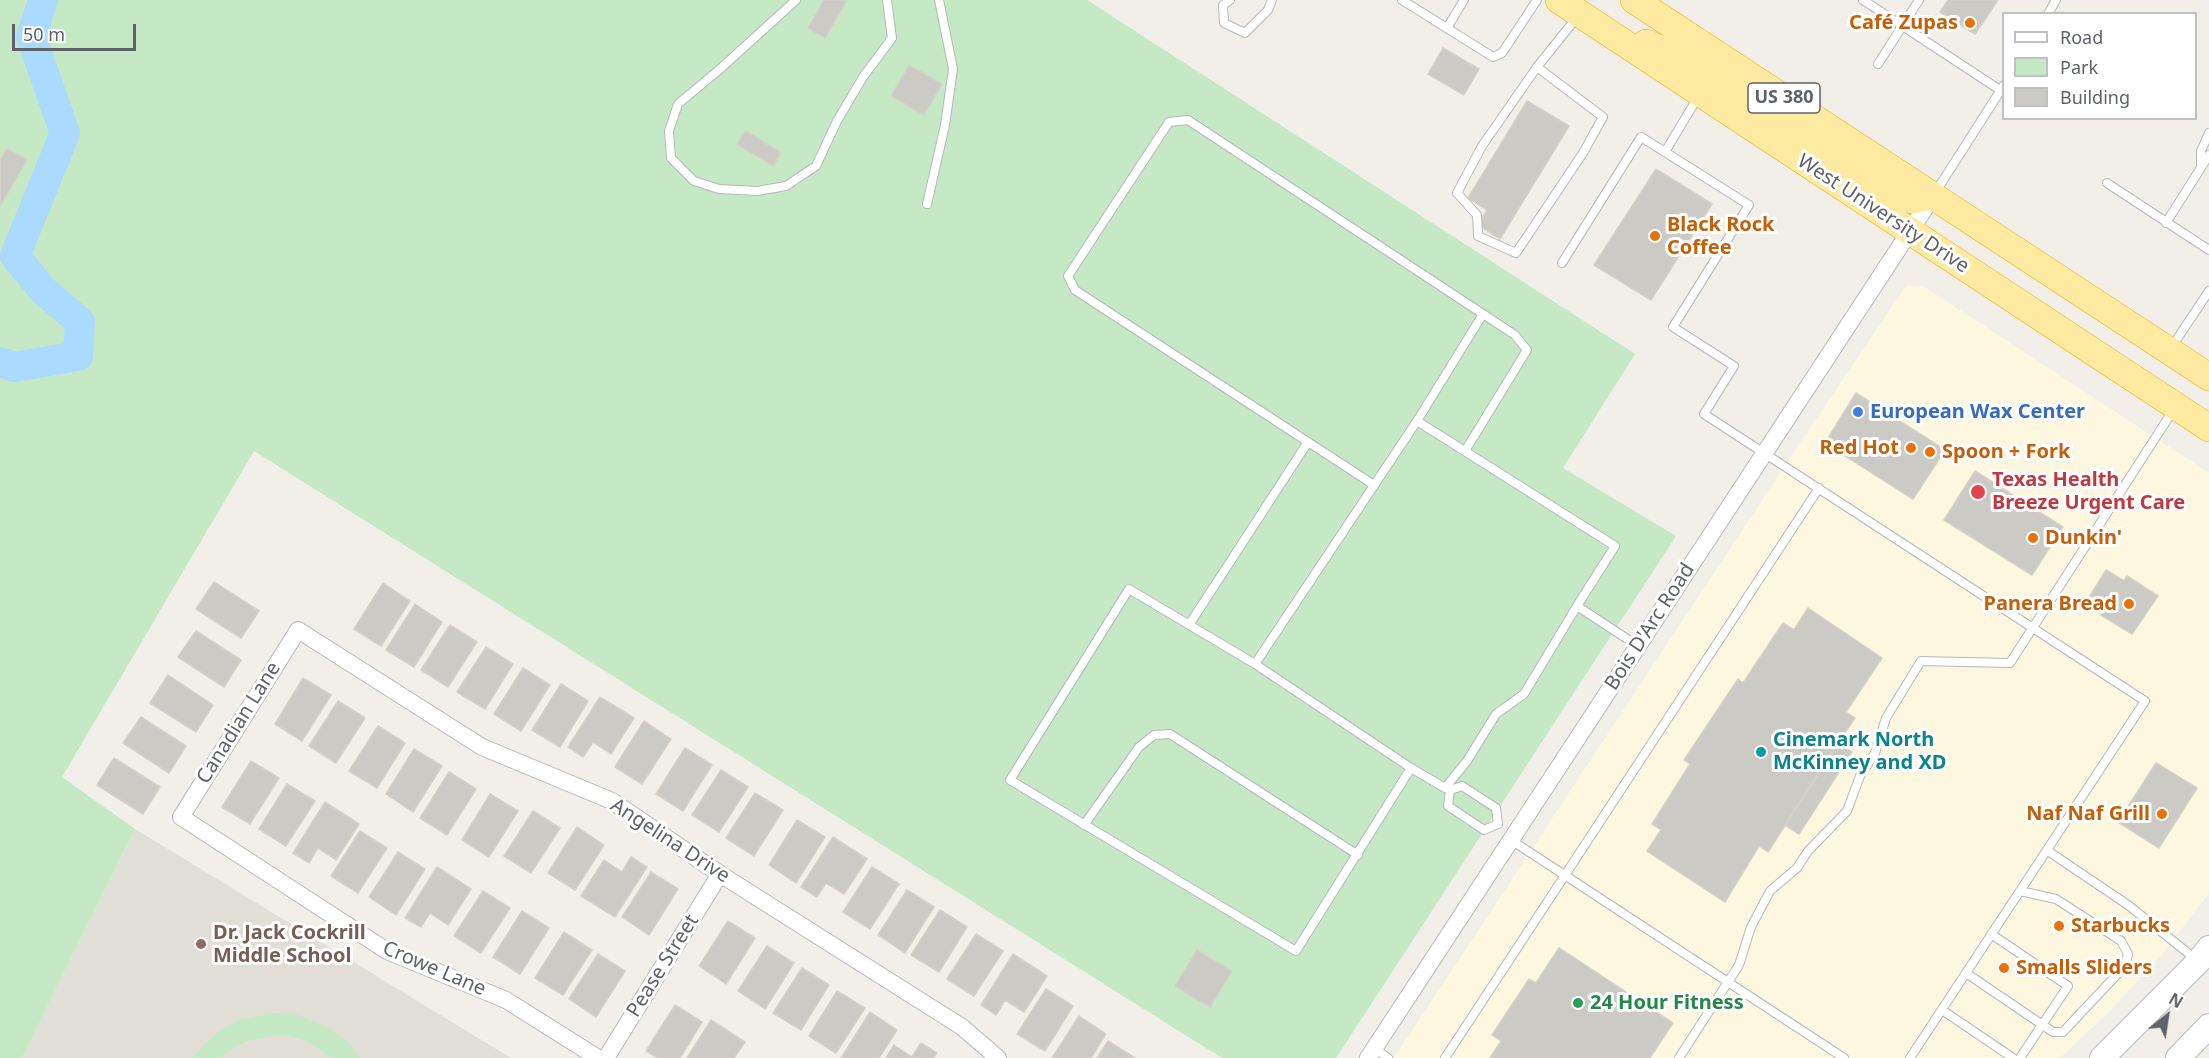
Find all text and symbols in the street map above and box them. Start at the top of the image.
place label: Café Zupas [1849,11,1958,35]
scale bar [15,12,140,50]
legend [2002,12,2197,120]
marker: Café Zupas [1963,16,1977,30]
text: 50 m [23,22,65,46]
text: Road [2060,25,2103,49]
text: Park [2060,55,2098,79]
road number: US 380 [1748,83,1820,113]
text: Building [2060,85,2130,109]
street label: West University Drive [1793,149,1973,279]
place label: Black Rock Coffee [1667,213,1774,260]
marker: Black Rock Coffee [1648,229,1662,243]
place label: European Wax Center [1870,400,2085,424]
marker: European Wax Center [1851,405,1865,419]
place label: Red Hot [1820,436,1899,460]
place label: Spoon + Fork [1942,440,2070,464]
marker: Red Hot [1904,441,1918,455]
marker: Spoon + Fork [1923,445,1937,459]
place label: Texas Health Breeze Urgent Care [1992,468,2185,515]
marker: Texas Health Breeze Urgent Care [1969,483,1987,501]
place label: Dunkin' [2045,526,2122,550]
marker: Dunkin' [2026,531,2040,545]
street label: Bois D'Arc Road [1600,559,1700,695]
place label: Panera Bread [1984,592,2117,616]
marker: Panera Bread [2122,597,2136,611]
street label: Canadian Lane [192,658,286,788]
place label: Cinemark North McKinney and XD [1773,728,1946,775]
marker: Cinemark North McKinney and XD [1754,745,1768,759]
street label: Angelina Drive [606,794,734,888]
place label: Naf Naf Grill [2026,802,2150,826]
marker: Naf Naf Grill [2155,807,2169,821]
street label: Pease Street [622,910,704,1022]
place label: Starbucks [2071,914,2170,938]
marker: Starbucks [2052,919,2066,933]
place label: Dr. Jack Cockrill Middle School [213,921,366,968]
marker: Dr. Jack Cockrill Middle School [194,937,208,951]
street label: Crowe Lane [379,937,489,1001]
place label: Smalls Sliders [2016,956,2152,980]
marker: Smalls Sliders [1997,961,2011,975]
north arrow [2137,986,2197,1046]
text: N [2165,988,2187,1013]
place label: 24 Hour Fitness [1590,991,1744,1015]
marker: 24 Hour Fitness [1571,996,1585,1010]

